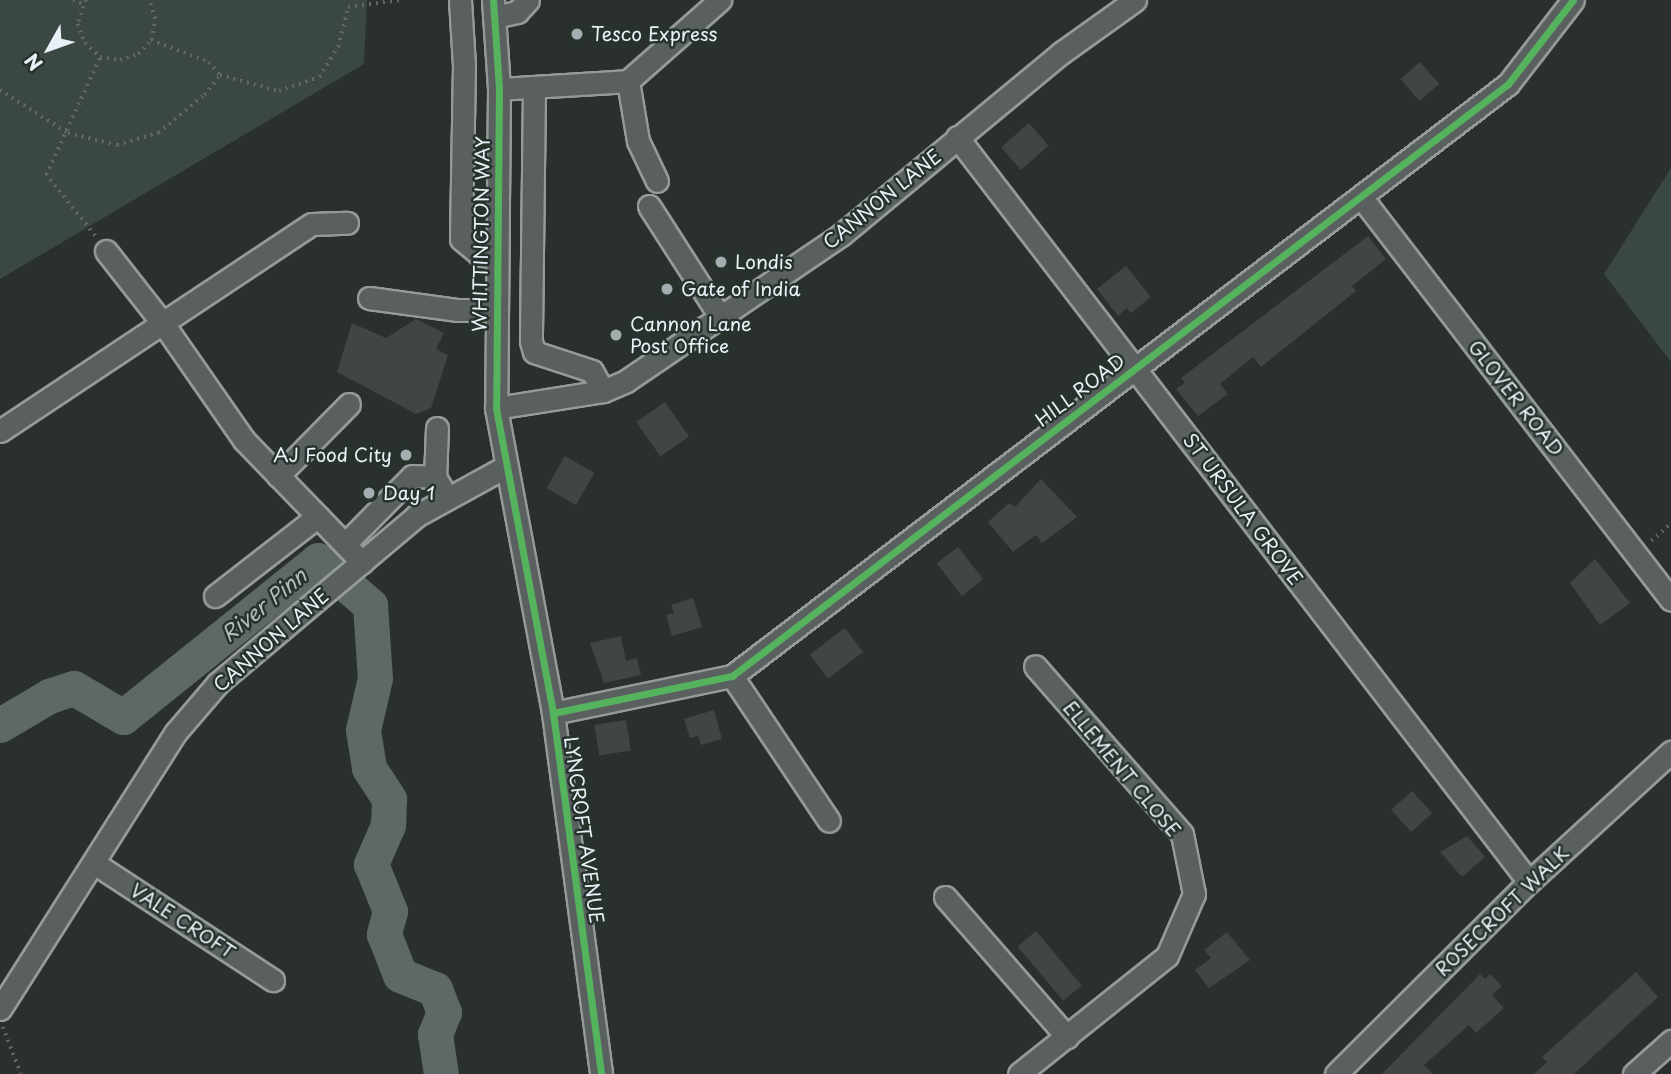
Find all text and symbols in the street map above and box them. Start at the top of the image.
north arrow [14,14,84,84]
place label: Tesco Express [591,23,717,45]
marker: Tesco Express [569,26,585,42]
text: N [17,48,48,77]
street label: WHITTINGTON WAY [468,137,494,331]
street label: CANNON LANE [818,144,946,254]
place label: Londis [735,251,793,273]
marker: Londis [713,254,729,270]
place label: Gate of India [681,278,802,300]
marker: Gate of India [659,281,675,297]
place label: Cannon Lane Post Office [630,313,752,357]
marker: Cannon Lane Post Office [608,327,624,343]
street label: GLOVER ROAD [1463,335,1569,461]
street label: HILL ROAD [1031,349,1129,431]
street label: ST URSULA GROVE [1179,429,1307,589]
place label: AJ Food City [272,444,392,466]
marker: AJ Food City [398,447,414,463]
place label: Day 1 [383,482,435,504]
marker: Day 1 [361,485,377,501]
water label: River Pinn [215,562,311,646]
street label: CANNON LANE [208,583,334,697]
street label: ELLEMENT CLOSE [1058,696,1186,842]
street label: LYNCROFT AVENUE [560,735,608,925]
street label: ROSECROFT WALK [1430,841,1574,981]
street label: VALE CROFT [126,878,240,964]

